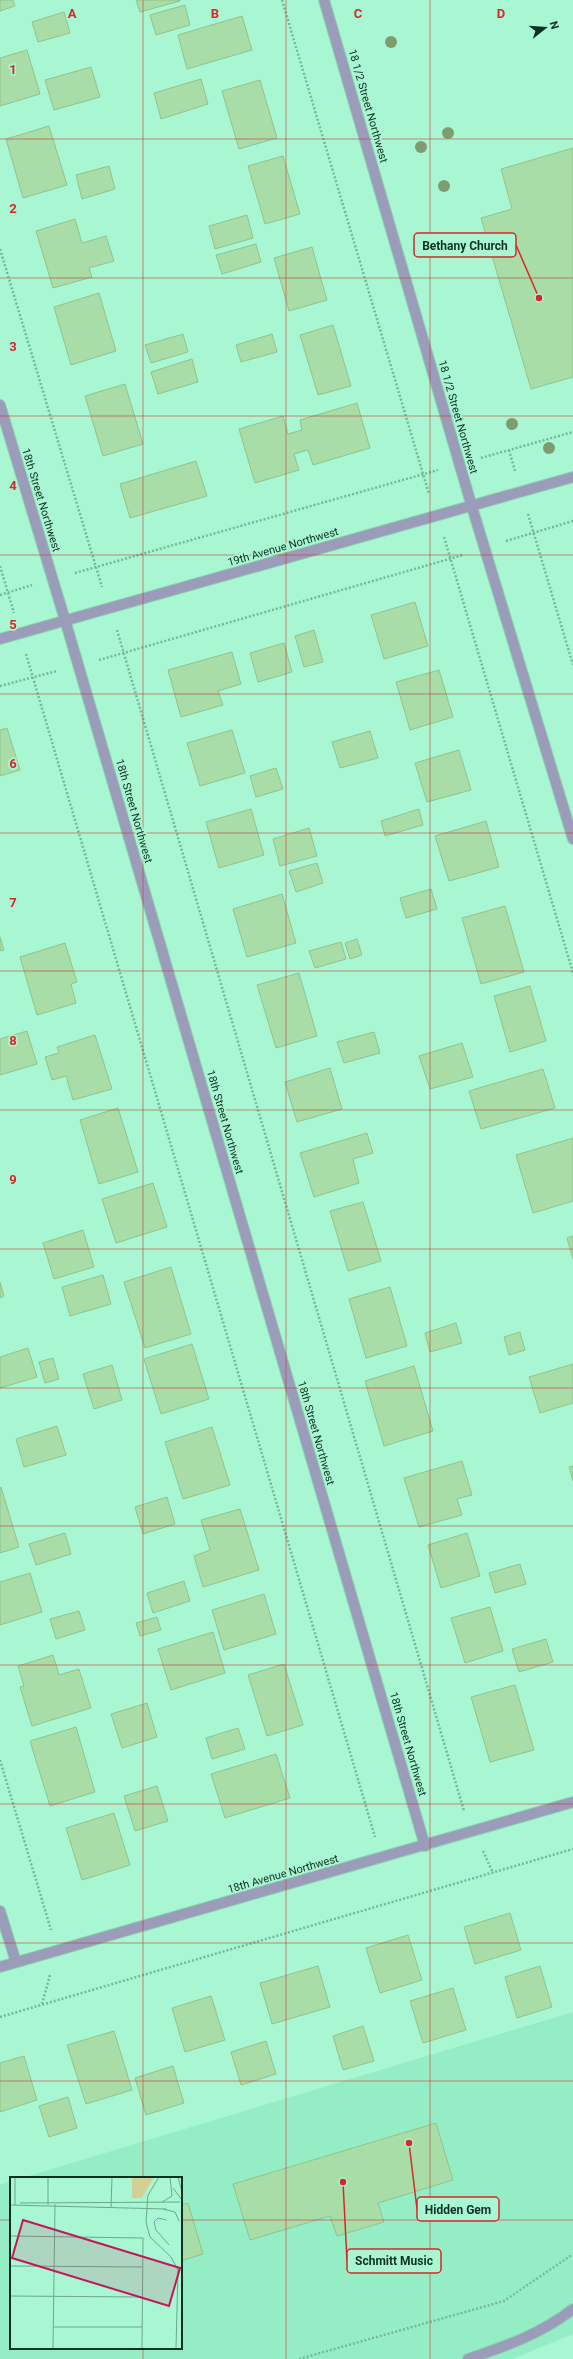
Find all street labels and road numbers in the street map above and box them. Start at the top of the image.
street label: 18 1/2 Street Northwest [346,48,391,165]
street label: 18 1/2 Street Northwest [436,359,481,476]
street label: 18th Street Northwest [19,447,63,554]
street label: 19th Avenue Northwest [226,525,340,569]
street label: 18th Street Northwest [113,757,155,865]
street label: 18th Street Northwest [204,1068,246,1176]
street label: 18th Street Northwest [295,1379,337,1487]
street label: 18th Street Northwest [387,1690,429,1798]
street label: 18th Avenue Northwest [226,1852,340,1896]

